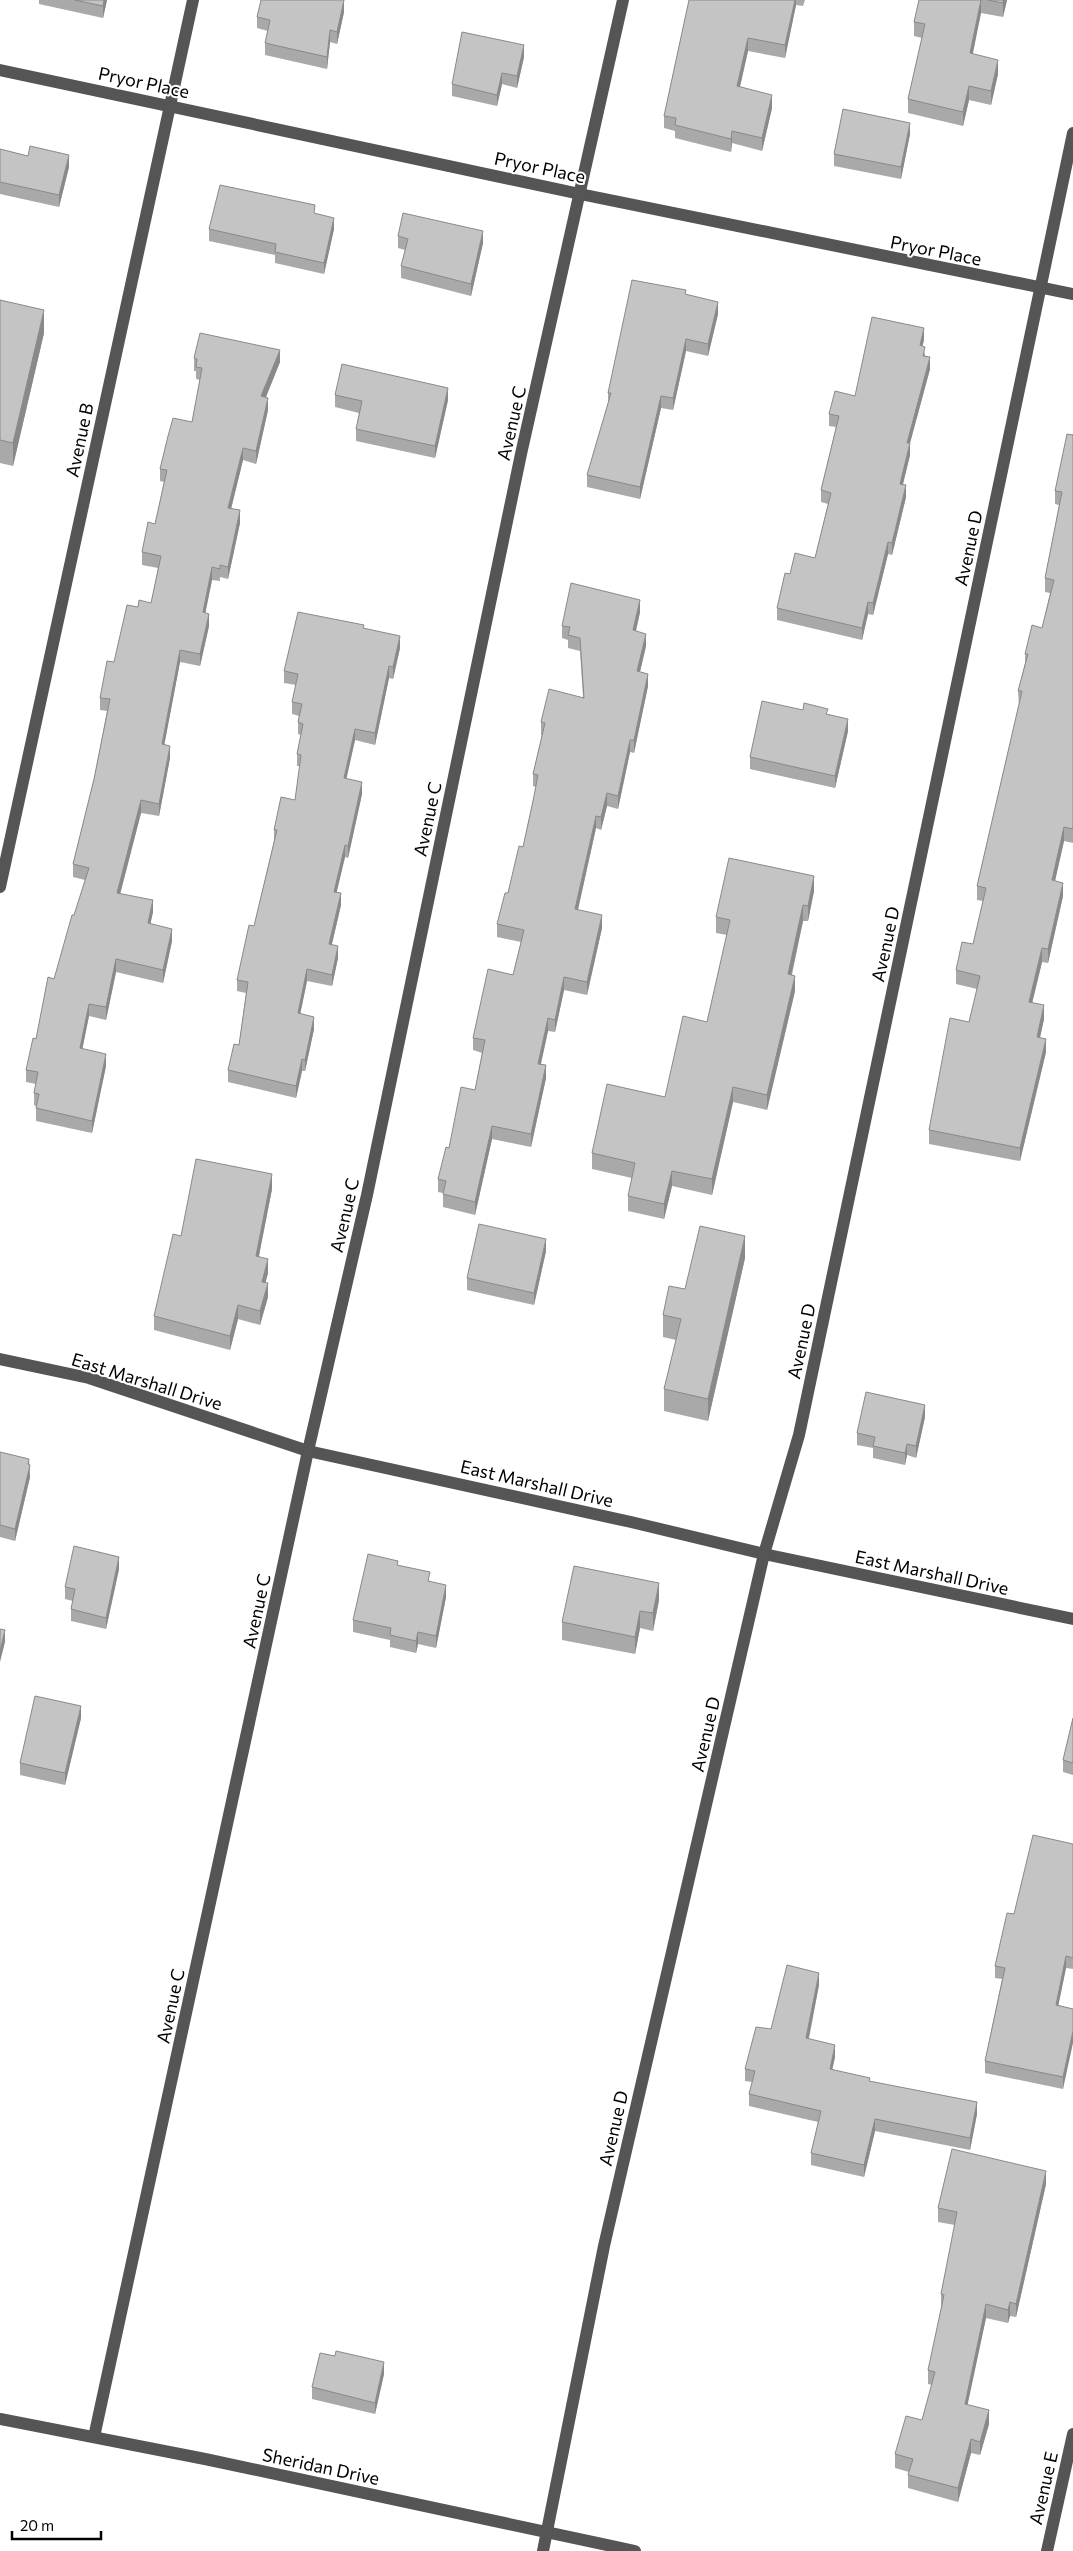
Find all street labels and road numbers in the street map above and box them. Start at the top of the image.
street label: Pryor Place [96,62,192,102]
street label: Pryor Place [492,147,588,187]
street label: Pryor Place [888,230,984,270]
street label: Avenue C [492,384,530,462]
street label: Avenue B [60,401,98,479]
street label: Avenue D [949,508,987,588]
street label: Avenue C [408,780,446,858]
street label: Avenue D [866,904,904,984]
street label: Avenue C [325,1176,363,1254]
street label: Avenue D [782,1301,820,1381]
street label: East Marshall Drive [69,1348,225,1414]
street label: East Marshall Drive [458,1455,616,1511]
street label: East Marshall Drive [853,1545,1011,1599]
street label: Avenue C [237,1572,275,1650]
street label: Avenue D [686,1694,724,1774]
street label: Avenue C [151,1967,189,2045]
street label: Avenue D [594,2088,632,2168]
street label: Sheridan Drive [260,2443,382,2489]
street label: Avenue E [1024,2449,1062,2527]

